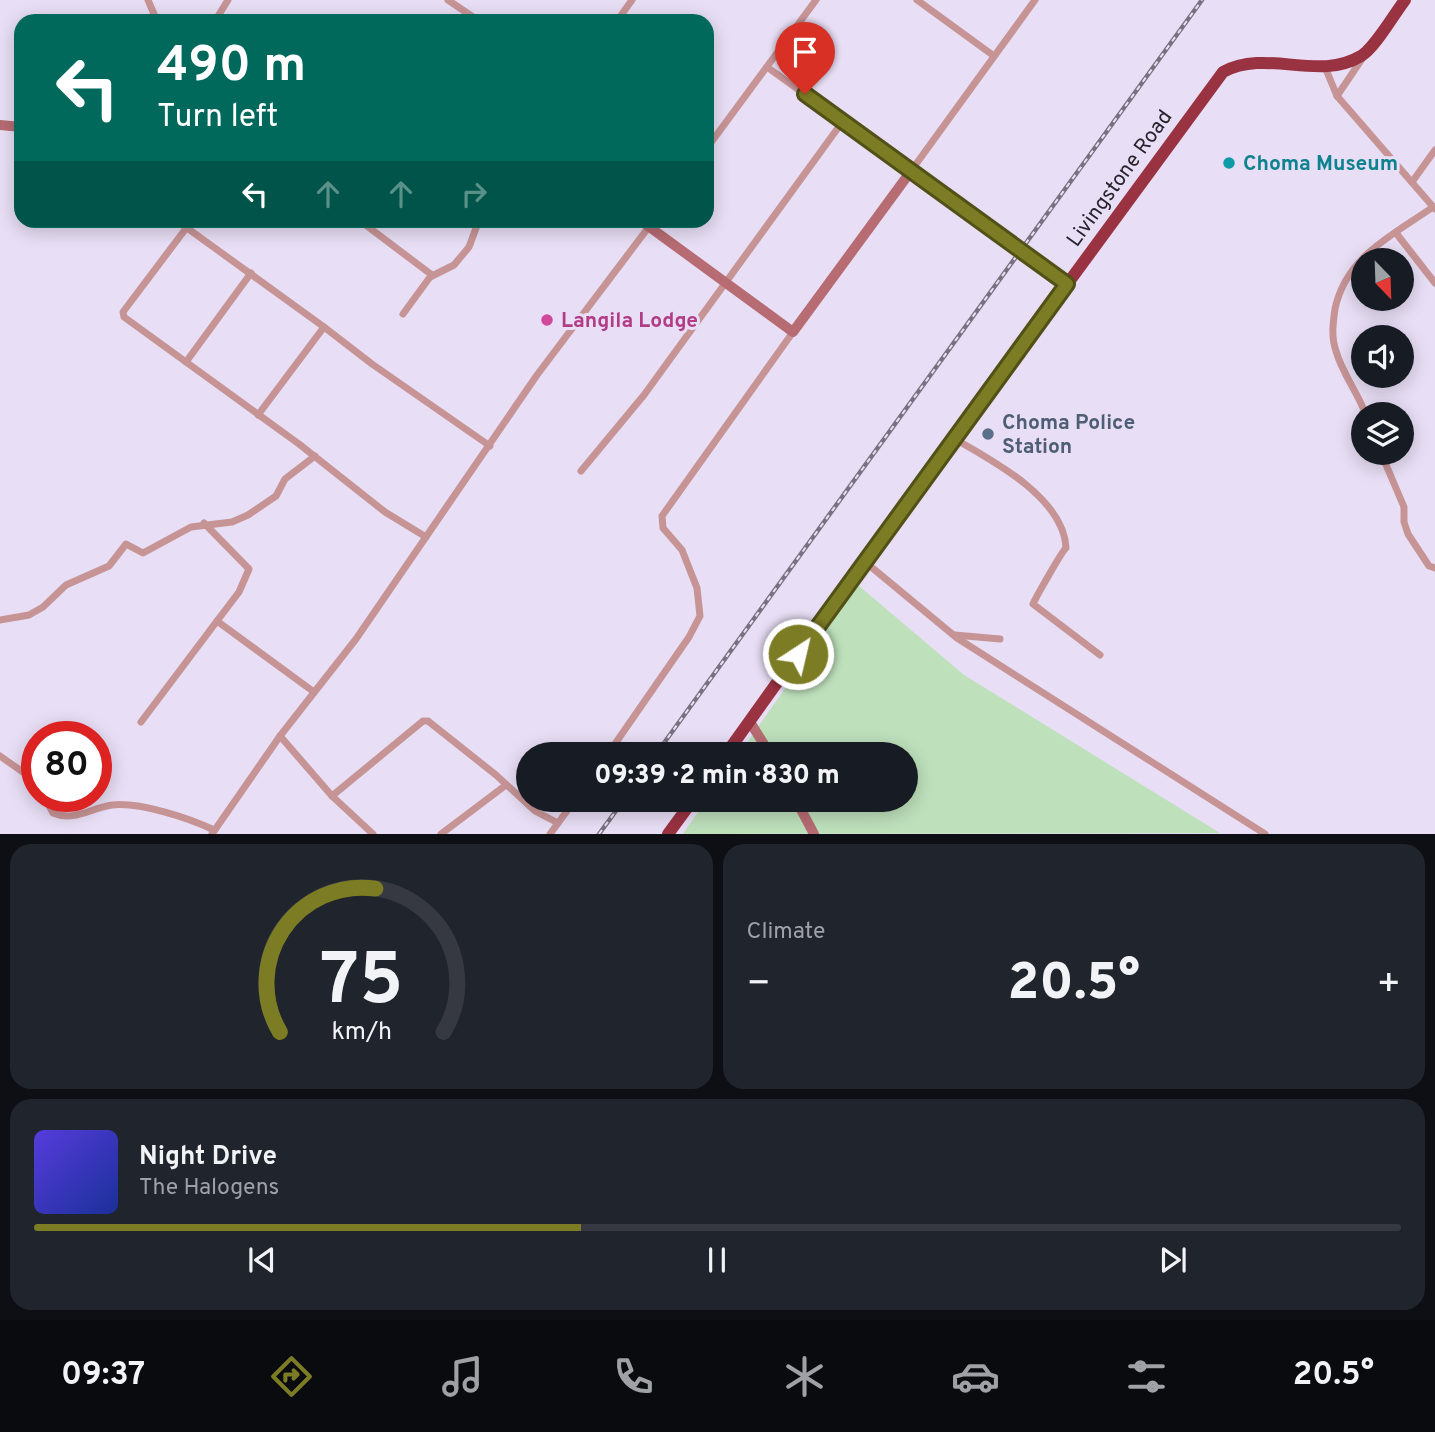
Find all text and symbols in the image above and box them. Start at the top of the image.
pin [775,22,835,94]
icon: arrive [786,33,824,71]
text: 490 m [157,37,306,99]
icon: left [42,42,133,133]
text: Turn left [157,98,278,138]
street label: Livingstone Road [1061,105,1179,253]
place label: Choma Museum [1243,151,1398,178]
marker: Choma Museum [1221,155,1237,171]
icon: left [236,175,274,213]
icon: ahead [309,175,347,213]
icon: ahead [382,175,420,213]
icon: right [455,175,493,213]
north arrow [1351,248,1414,312]
map controls [1351,248,1414,465]
place label: Langila Lodge [561,308,698,335]
marker: Langila Lodge [539,312,555,328]
button: sound [1351,325,1414,388]
button: layers [1351,402,1414,465]
place label: Choma Police Station [1002,410,1135,461]
marker: Choma Police Station [980,426,996,442]
position arrow [761,617,835,691]
speed limit sign: 80 [21,721,112,812]
text: 09:39 · 2 min · 830 m [594,760,840,793]
text: Climate [747,918,825,947]
text: 75 [319,939,403,1031]
text: 20.5° [1007,952,1140,1018]
text: − [747,961,771,1010]
text: + [1376,961,1401,1010]
text: km/h [331,1017,392,1049]
text: Night Drive [139,1141,277,1174]
text: The Halogens [139,1174,279,1203]
icon: previous [243,1241,281,1279]
icon: pause [698,1241,736,1279]
icon: next [1154,1241,1192,1279]
icon: directions [267,1352,316,1401]
icon: music [438,1352,487,1401]
icon: phone [609,1352,658,1401]
icon: climate [780,1352,829,1401]
icon: car [951,1352,1000,1401]
icon: filters [1122,1352,1171,1401]
text: 09:37 [61,1356,145,1396]
text: 20.5° [1293,1356,1374,1396]

